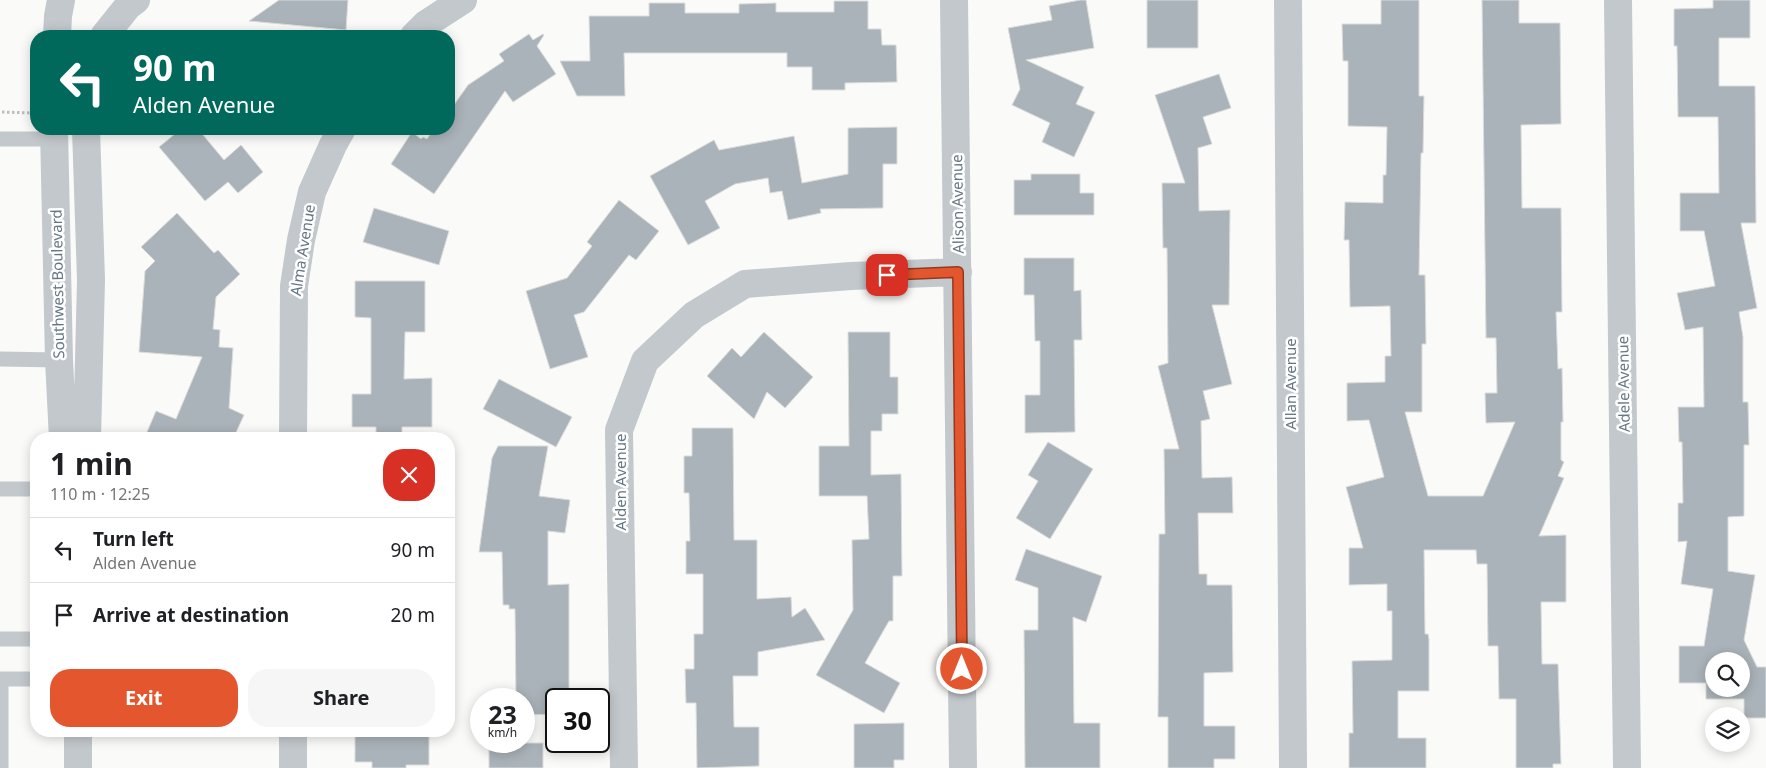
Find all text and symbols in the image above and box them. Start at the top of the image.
text: 90 m [133,44,216,91]
icon: left [50,50,115,115]
text: Alden Avenue [133,89,275,119]
street label: Alison Avenue [946,154,968,254]
street label: Alma Avenue [285,203,319,297]
street label: Southwest Boulevard [46,209,68,359]
pin [866,254,908,296]
icon: arrive [873,261,901,289]
street label: Adele Avenue [1612,336,1634,432]
street label: Allan Avenue [1280,338,1300,430]
street label: Alden Avenue [610,434,630,530]
text: 1 min [50,443,133,484]
button: close [383,449,435,501]
text: 110 m · 12:25 [50,483,150,505]
text: Turn left [93,526,174,552]
icon: left [50,536,78,564]
text: 90 m [391,537,435,563]
text: Alden Avenue [93,552,196,574]
icon: arrive [50,601,78,629]
text: Arrive at destination [93,602,289,628]
text: 20 m [391,602,435,628]
position arrow [935,642,987,694]
map controls [1705,652,1750,752]
button: search [1705,652,1750,697]
button: Exit [50,669,238,727]
button: Share [248,669,435,727]
speed limit sign: 30 [545,688,610,753]
text: 23 [488,697,517,731]
button: layers [1705,707,1750,752]
text: km/h [488,724,517,741]

